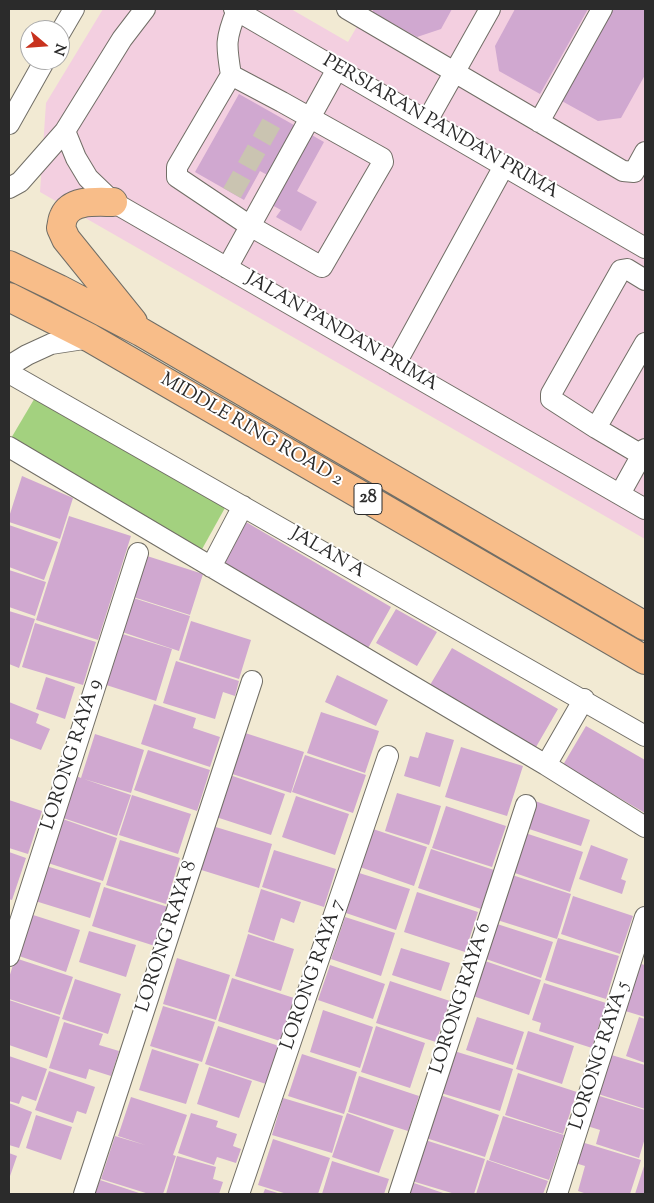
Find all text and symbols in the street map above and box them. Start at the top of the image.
north arrow [20,20,70,70]
text: N [47,41,70,58]
street label: PERSIARAN PANDAN PRIMA [318,51,562,205]
street label: JALAN PANDAN PRIMA [241,268,441,398]
street label: MIDDLE RING ROAD 2 [156,369,346,493]
road number: 28 [354,484,382,514]
street label: JALAN A [286,524,368,584]
street label: LORONG RAYA 9 [38,677,108,833]
street label: LORONG RAYA 8 [133,859,203,1015]
street label: LORONG RAYA 7 [278,897,350,1053]
street label: LORONG RAYA 6 [427,921,497,1077]
street label: LORONG RAYA 5 [566,979,636,1133]

